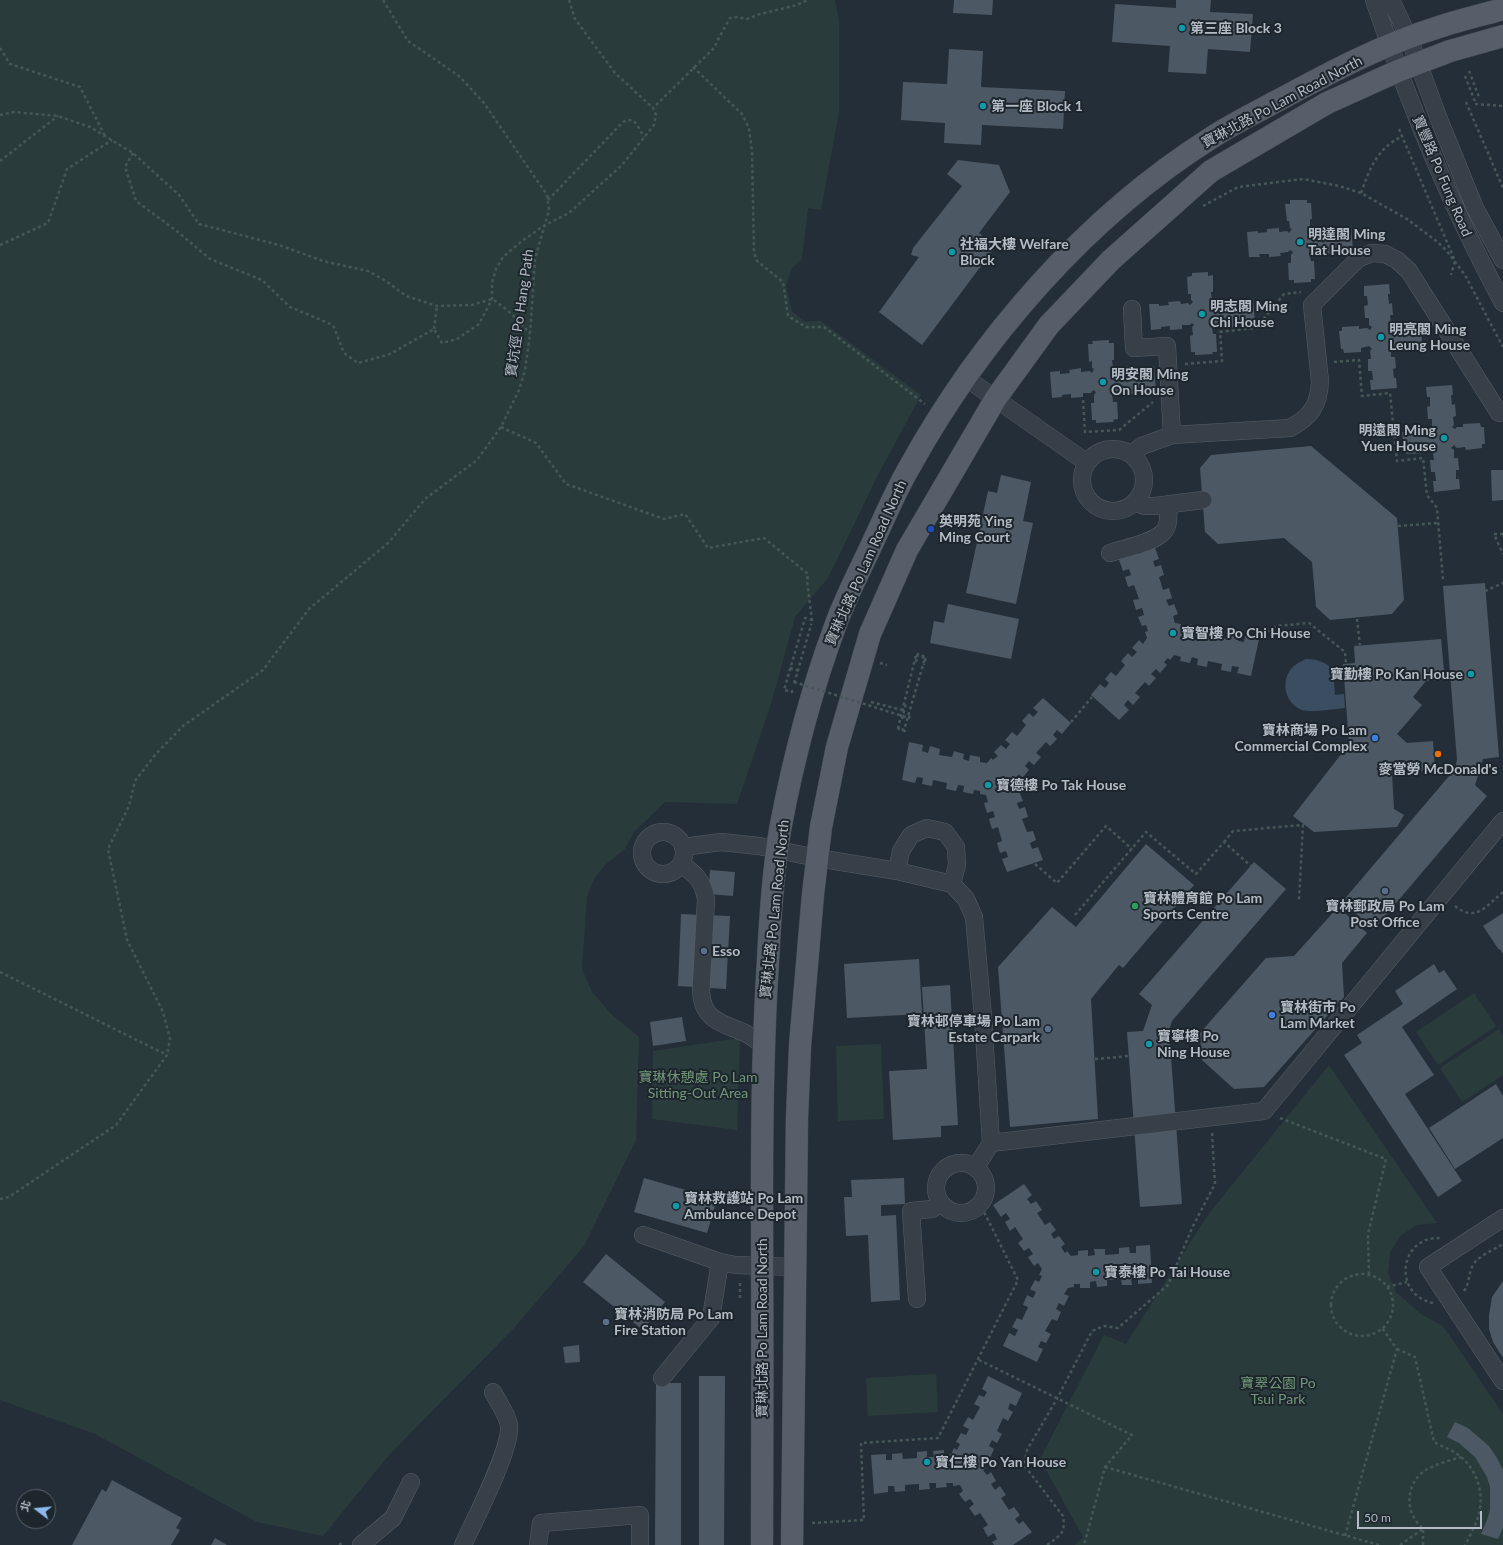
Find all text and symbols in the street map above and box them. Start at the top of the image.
place label: 第三座 Block 3 [1190,20,1282,36]
marker: 第三座 Block 3 [1177,23,1187,33]
street label: 寶琳北路 Po Lam Road North [1199,52,1365,152]
place label: 第一座 Block 1 [991,98,1083,114]
marker: 第一座 Block 1 [978,101,988,111]
street label: 寶豐路 Po Fung Road [1409,113,1475,239]
place label: 明達閣 Ming Tat House [1308,226,1385,258]
place label: 社福大樓 Welfare Block [960,236,1069,268]
marker: 明達閣 Ming Tat House [1295,237,1305,247]
marker: 社福大樓 Welfare Block [947,247,957,257]
street label: 寶坑徑 Po Hang Path [503,248,537,378]
place label: 明志閣 Ming Chi House [1210,298,1287,330]
marker: 明志閣 Ming Chi House [1197,309,1207,319]
place label: 明亮閣 Ming Leung House [1389,321,1470,354]
marker: 明亮閣 Ming Leung House [1376,332,1386,342]
place label: 明安閣 Ming On House [1111,366,1188,398]
marker: 明安閣 Ming On House [1098,377,1108,387]
place label: 明遠閣 Ming Yuen House [1359,422,1436,454]
marker: 明遠閣 Ming Yuen House [1439,433,1449,443]
street label: 寶琳北路 Po Lam Road North [822,478,910,648]
place label: 英明苑 Ying Ming Court [939,513,1012,546]
marker: 英明苑 Ying Ming Court [926,524,936,534]
place label: 寶智樓 Po Chi House [1181,625,1310,641]
marker: 寶智樓 Po Chi House [1168,628,1178,638]
place label: 寶勤樓 Po Kan House [1330,666,1463,682]
marker: 寶勤樓 Po Kan House [1466,669,1476,679]
place label: 寶林商場 Po Lam Commercial Complex [1235,722,1367,754]
marker: 寶林商場 Po Lam Commercial Complex [1370,733,1380,743]
marker: 麥當勞 McDonald's [1433,749,1443,759]
place label: 麥當勞 McDonald's [1378,761,1498,777]
place label: 寶德樓 Po Tak House [996,777,1126,793]
marker: 寶德樓 Po Tak House [983,780,993,790]
street label: 寶琳北路 Po Lam Road North [757,819,793,999]
marker: 寶林郵政局 Po Lam Post Office [1380,886,1390,896]
place label: 寶林體育館 Po Lam Sports Centre [1143,890,1262,922]
place label: 寶林郵政局 Po Lam Post Office [1325,898,1445,930]
marker: 寶林體育館 Po Lam Sports Centre [1130,901,1140,911]
place label: Esso [712,943,740,959]
marker: Esso [699,946,709,956]
place label: 寶林街市 Po Lam Market [1280,999,1356,1032]
marker: 寶林街市 Po Lam Market [1267,1010,1277,1020]
place label: 寶林邨停車場 Po Lam Estate Carpark [907,1013,1040,1046]
marker: 寶林邨停車場 Po Lam Estate Carpark [1043,1024,1053,1034]
place label: 寶寧樓 Po Ning House [1157,1028,1230,1060]
marker: 寶寧樓 Po Ning House [1144,1039,1154,1049]
park label: 寶琳休憩處 Po Lam Sitting-Out Area [639,1069,757,1102]
place label: 寶林救護站 Po Lam Ambulance Depot [684,1190,803,1222]
marker: 寶林救護站 Po Lam Ambulance Depot [671,1201,681,1211]
street label: 寶琳北路 Po Lam Road North [754,1238,770,1418]
place label: 寶泰樓 Po Tai House [1104,1264,1230,1280]
marker: 寶泰樓 Po Tai House [1091,1267,1101,1277]
place label: 寶林消防局 Po Lam Fire Station [614,1306,733,1338]
marker: 寶林消防局 Po Lam Fire Station [601,1317,611,1327]
park label: 寶翠公園 Po Tsui Park [1240,1375,1316,1408]
place label: 寶仁樓 Po Yan House [935,1454,1066,1470]
marker: 寶仁樓 Po Yan House [922,1457,932,1467]
north arrow [16,1489,56,1529]
text: 北 [17,1499,33,1513]
scale bar [1359,1503,1484,1529]
text: 50 m [1364,1510,1391,1525]

